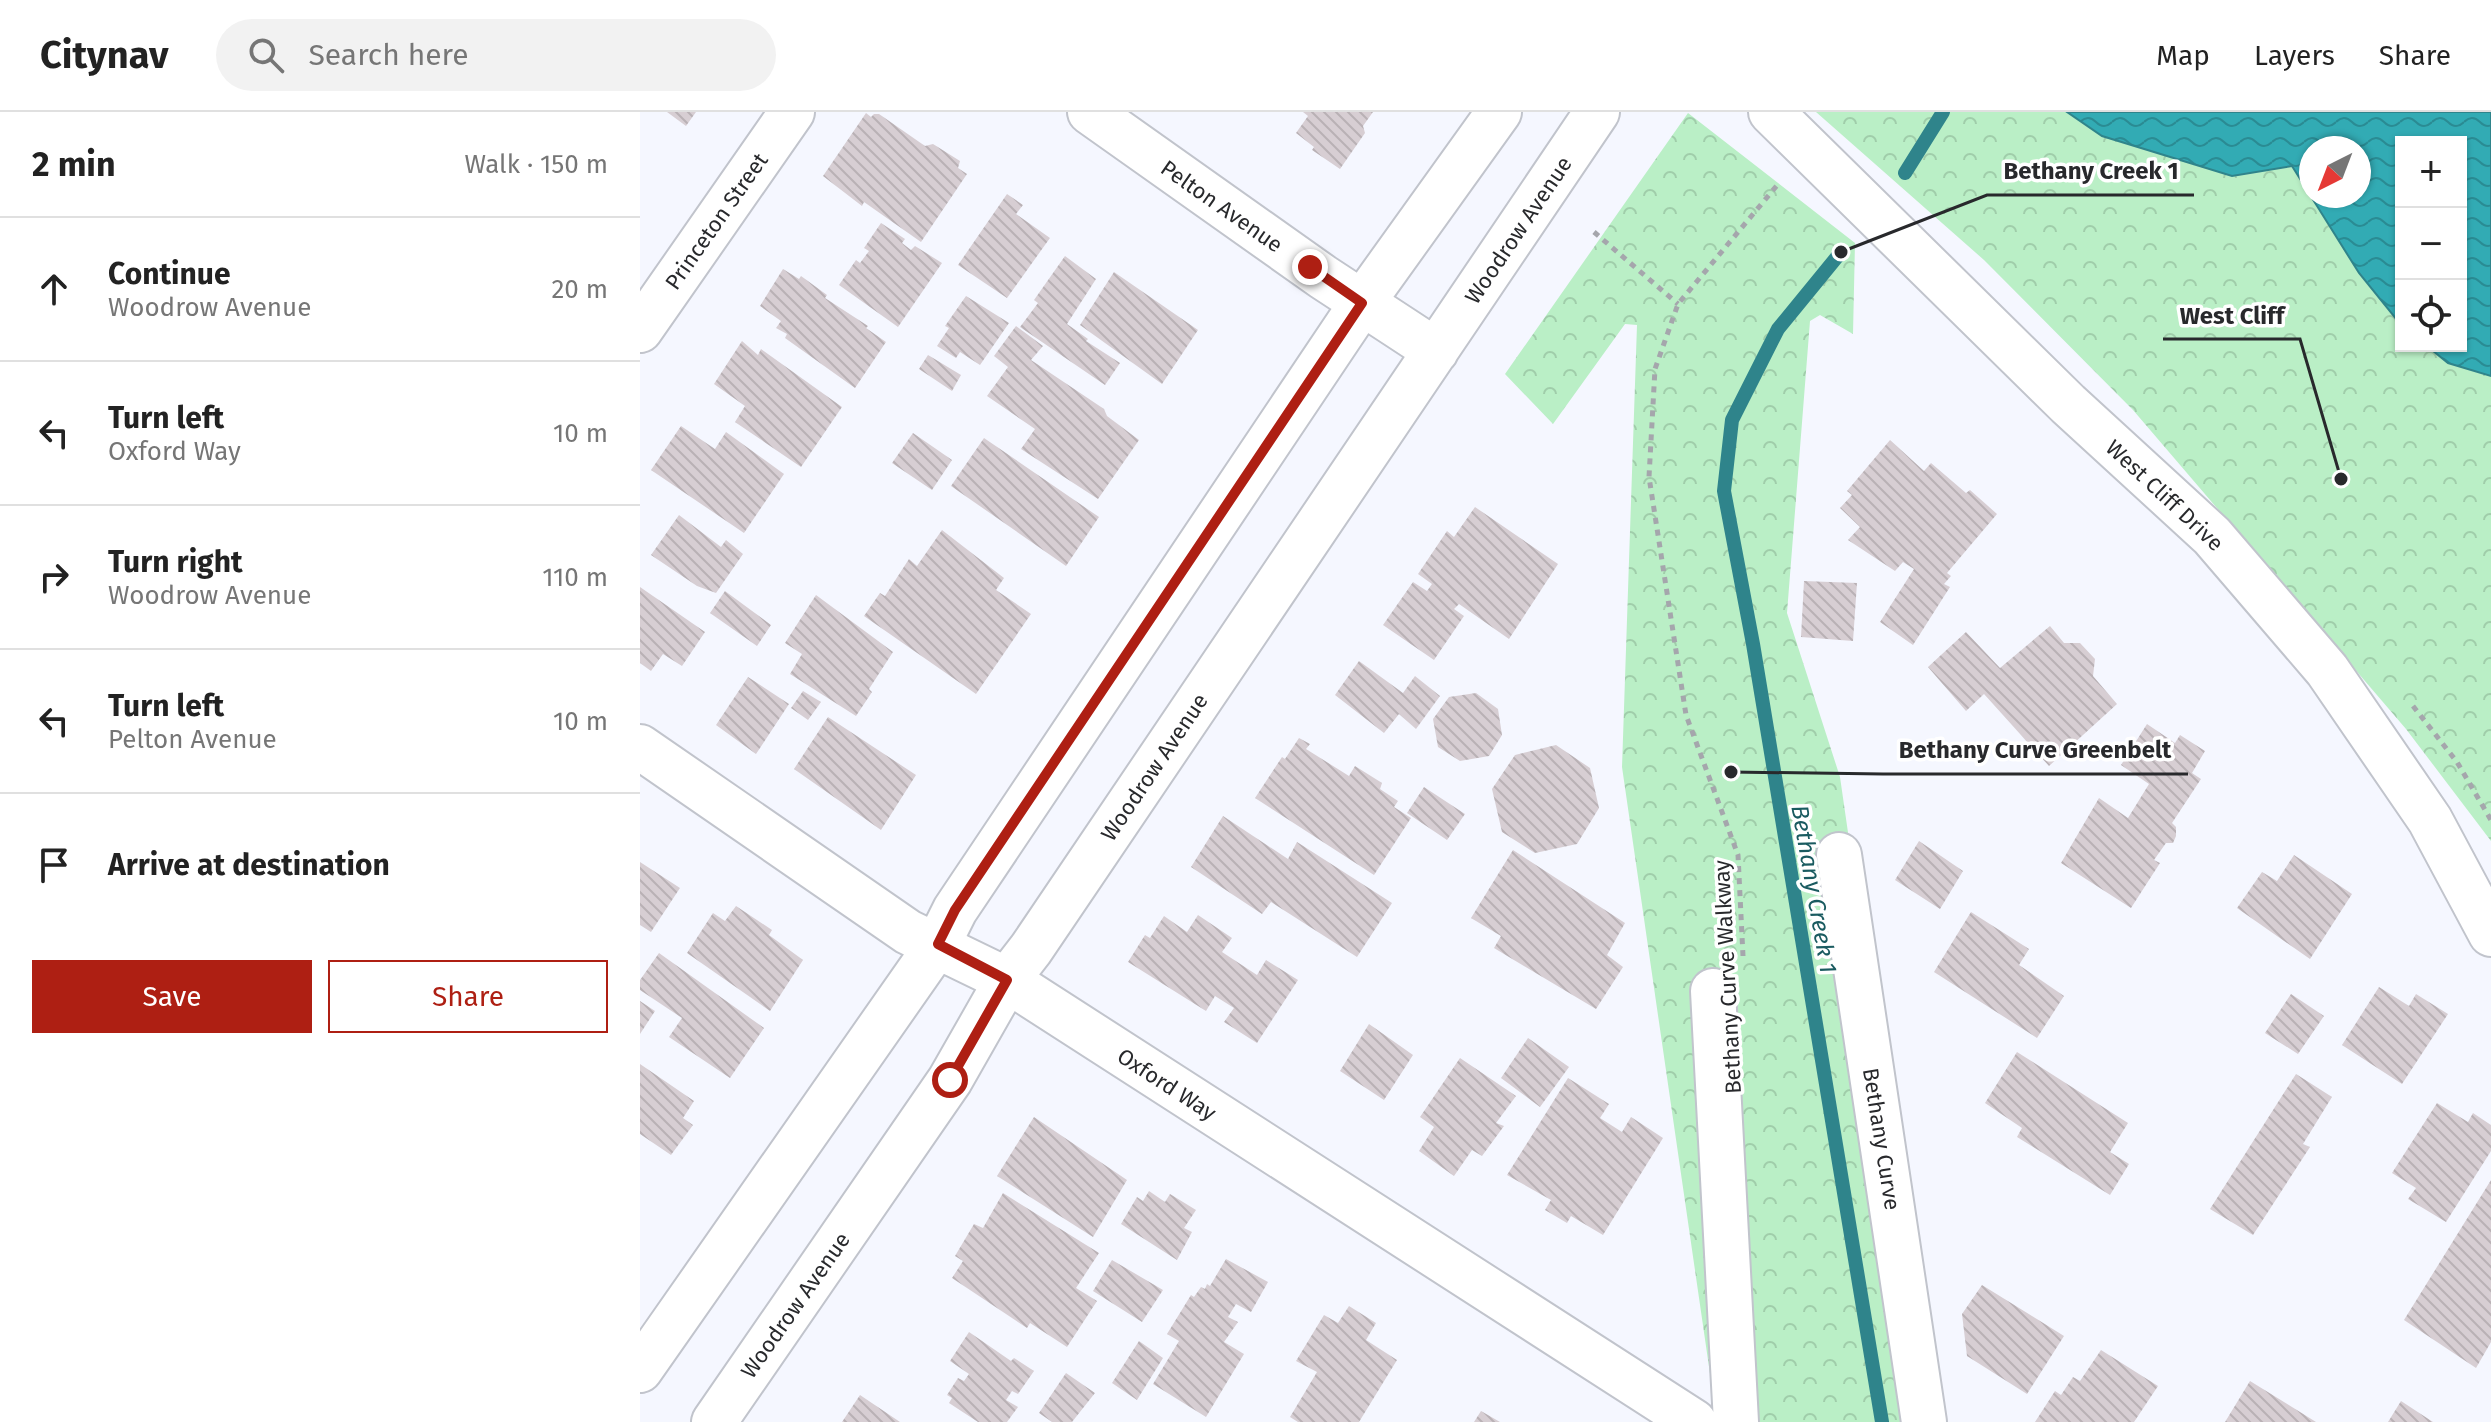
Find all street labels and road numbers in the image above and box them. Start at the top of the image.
street label: Princeton Street [659,148,774,295]
street label: Woodrow Avenue [1459,151,1578,309]
street label: Pelton Avenue [1155,154,1288,258]
street label: West Cliff Drive [2100,434,2229,557]
street label: Woodrow Avenue [1095,688,1214,846]
street label: Bethany Curve Walkway [1708,859,1747,1095]
street label: Oxford Way [1112,1042,1221,1126]
street label: Bethany Curve [1857,1066,1906,1212]
street label: Woodrow Avenue [735,1227,856,1384]

